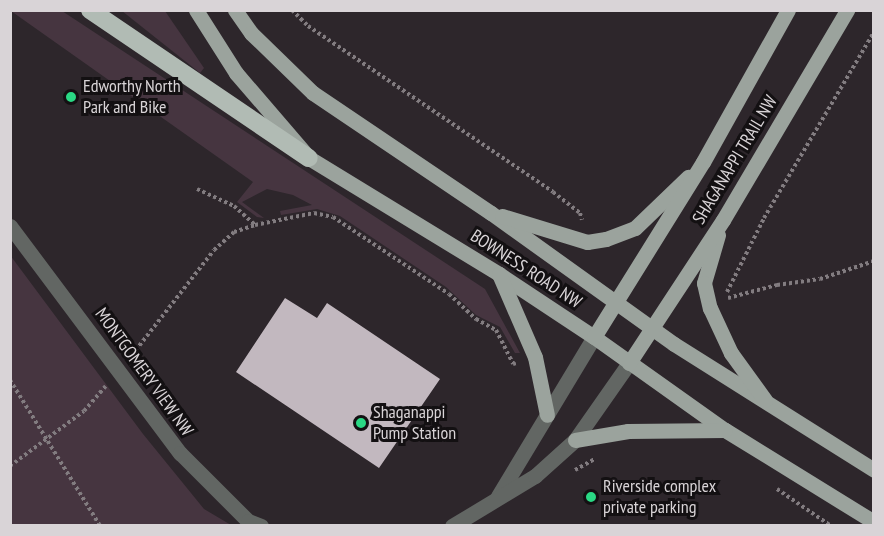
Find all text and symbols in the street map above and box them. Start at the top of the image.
place label: Edworthy North Park and Bike [83,76,181,118]
marker: Edworthy North Park and Bike [64,90,78,104]
street label: SHAGANAPPI TRAIL NW [688,91,782,229]
street label: BOWNESS ROAD NW [466,225,586,313]
street label: MONTGOMERY VIEW NW [90,303,198,441]
place label: Shaganappi Pump Station [373,402,456,444]
marker: Shaganappi Pump Station [354,416,368,430]
place label: Riverside complex private parking [603,476,716,518]
marker: Riverside complex private parking [584,490,598,504]

